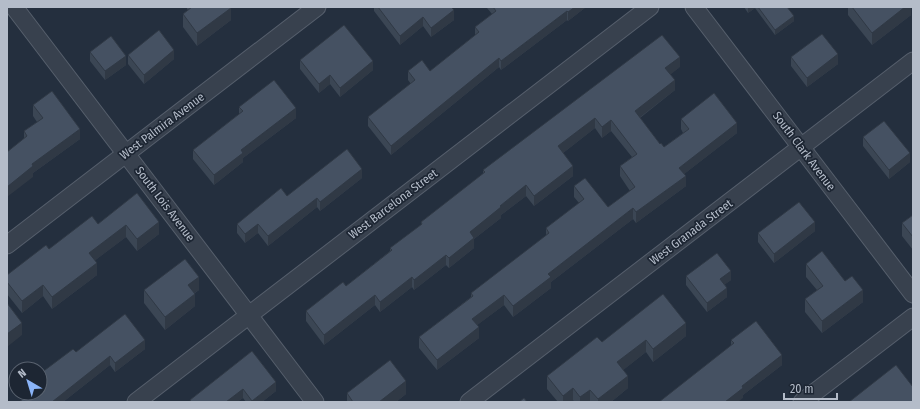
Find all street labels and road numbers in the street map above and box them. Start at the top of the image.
street label: West Palmira Avenue [117,90,207,162]
street label: South Clark Avenue [770,109,838,193]
street label: South Lois Avenue [132,164,198,244]
street label: West Barcelona Street [346,166,440,242]
street label: West Granada Street [647,196,735,268]

